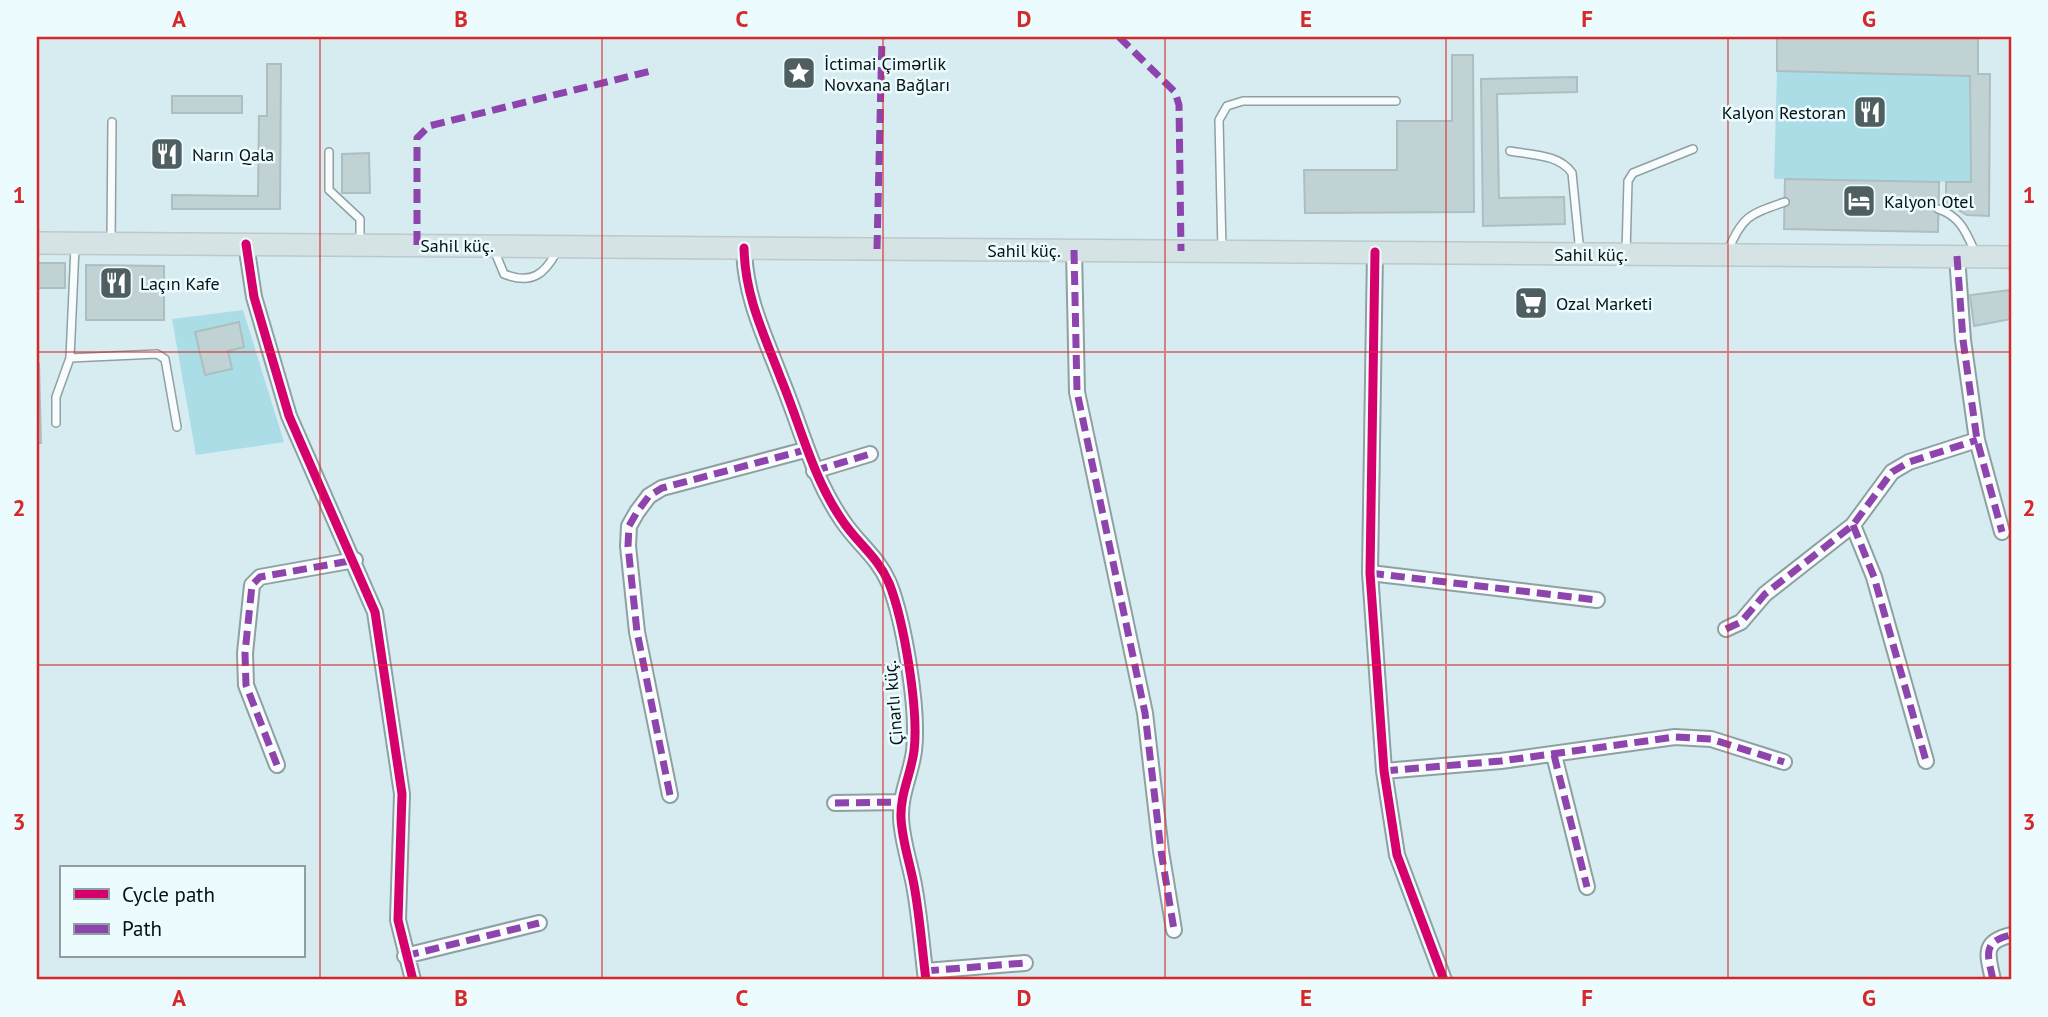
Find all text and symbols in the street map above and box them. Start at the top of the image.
text: A [172,4,186,33]
text: B [454,4,468,33]
text: C [736,4,749,33]
text: D [1017,4,1031,33]
text: E [1300,4,1312,33]
text: F [1581,4,1593,33]
text: G [1862,4,1876,33]
place label: İctimai Çimərlik Novxana Bağları [824,52,950,96]
place icon: İctimai Çimərlik Novxana Bağları [780,54,818,92]
restaurant icon: Kalyon Restoran [1851,93,1889,131]
place label: Kalyon Restoran [1722,101,1846,124]
restaurant icon: Narın Qala [148,135,186,173]
place label: Narın Qala [192,143,274,166]
text: 1 [12,180,26,209]
text: 1 [2022,180,2036,209]
hotel icon: Kalyon Otel [1840,182,1878,220]
place label: Kalyon Otel [1884,190,1975,213]
street label: Sahil küç. [420,234,494,257]
street label: Sahil küç. [987,239,1061,262]
street label: Sahil küç. [1554,243,1628,266]
restaurant icon: Laçın Kafe [97,264,135,302]
place label: Laçın Kafe [140,272,220,295]
supermarket icon: Ozal Marketi [1512,284,1550,322]
place label: Ozal Marketi [1556,292,1653,315]
text: 2 [12,493,26,522]
text: 2 [2022,493,2036,522]
street label: Çinarlı küç. [878,660,908,746]
text: 3 [12,807,26,836]
text: 3 [2022,807,2036,836]
legend [60,866,304,958]
text: Cycle path [122,881,215,908]
text: Path [122,915,162,942]
text: A [172,983,186,1012]
text: B [454,983,468,1012]
text: C [736,983,749,1012]
text: D [1017,983,1031,1012]
text: E [1300,983,1312,1012]
text: F [1581,983,1593,1012]
text: G [1862,983,1876,1012]

